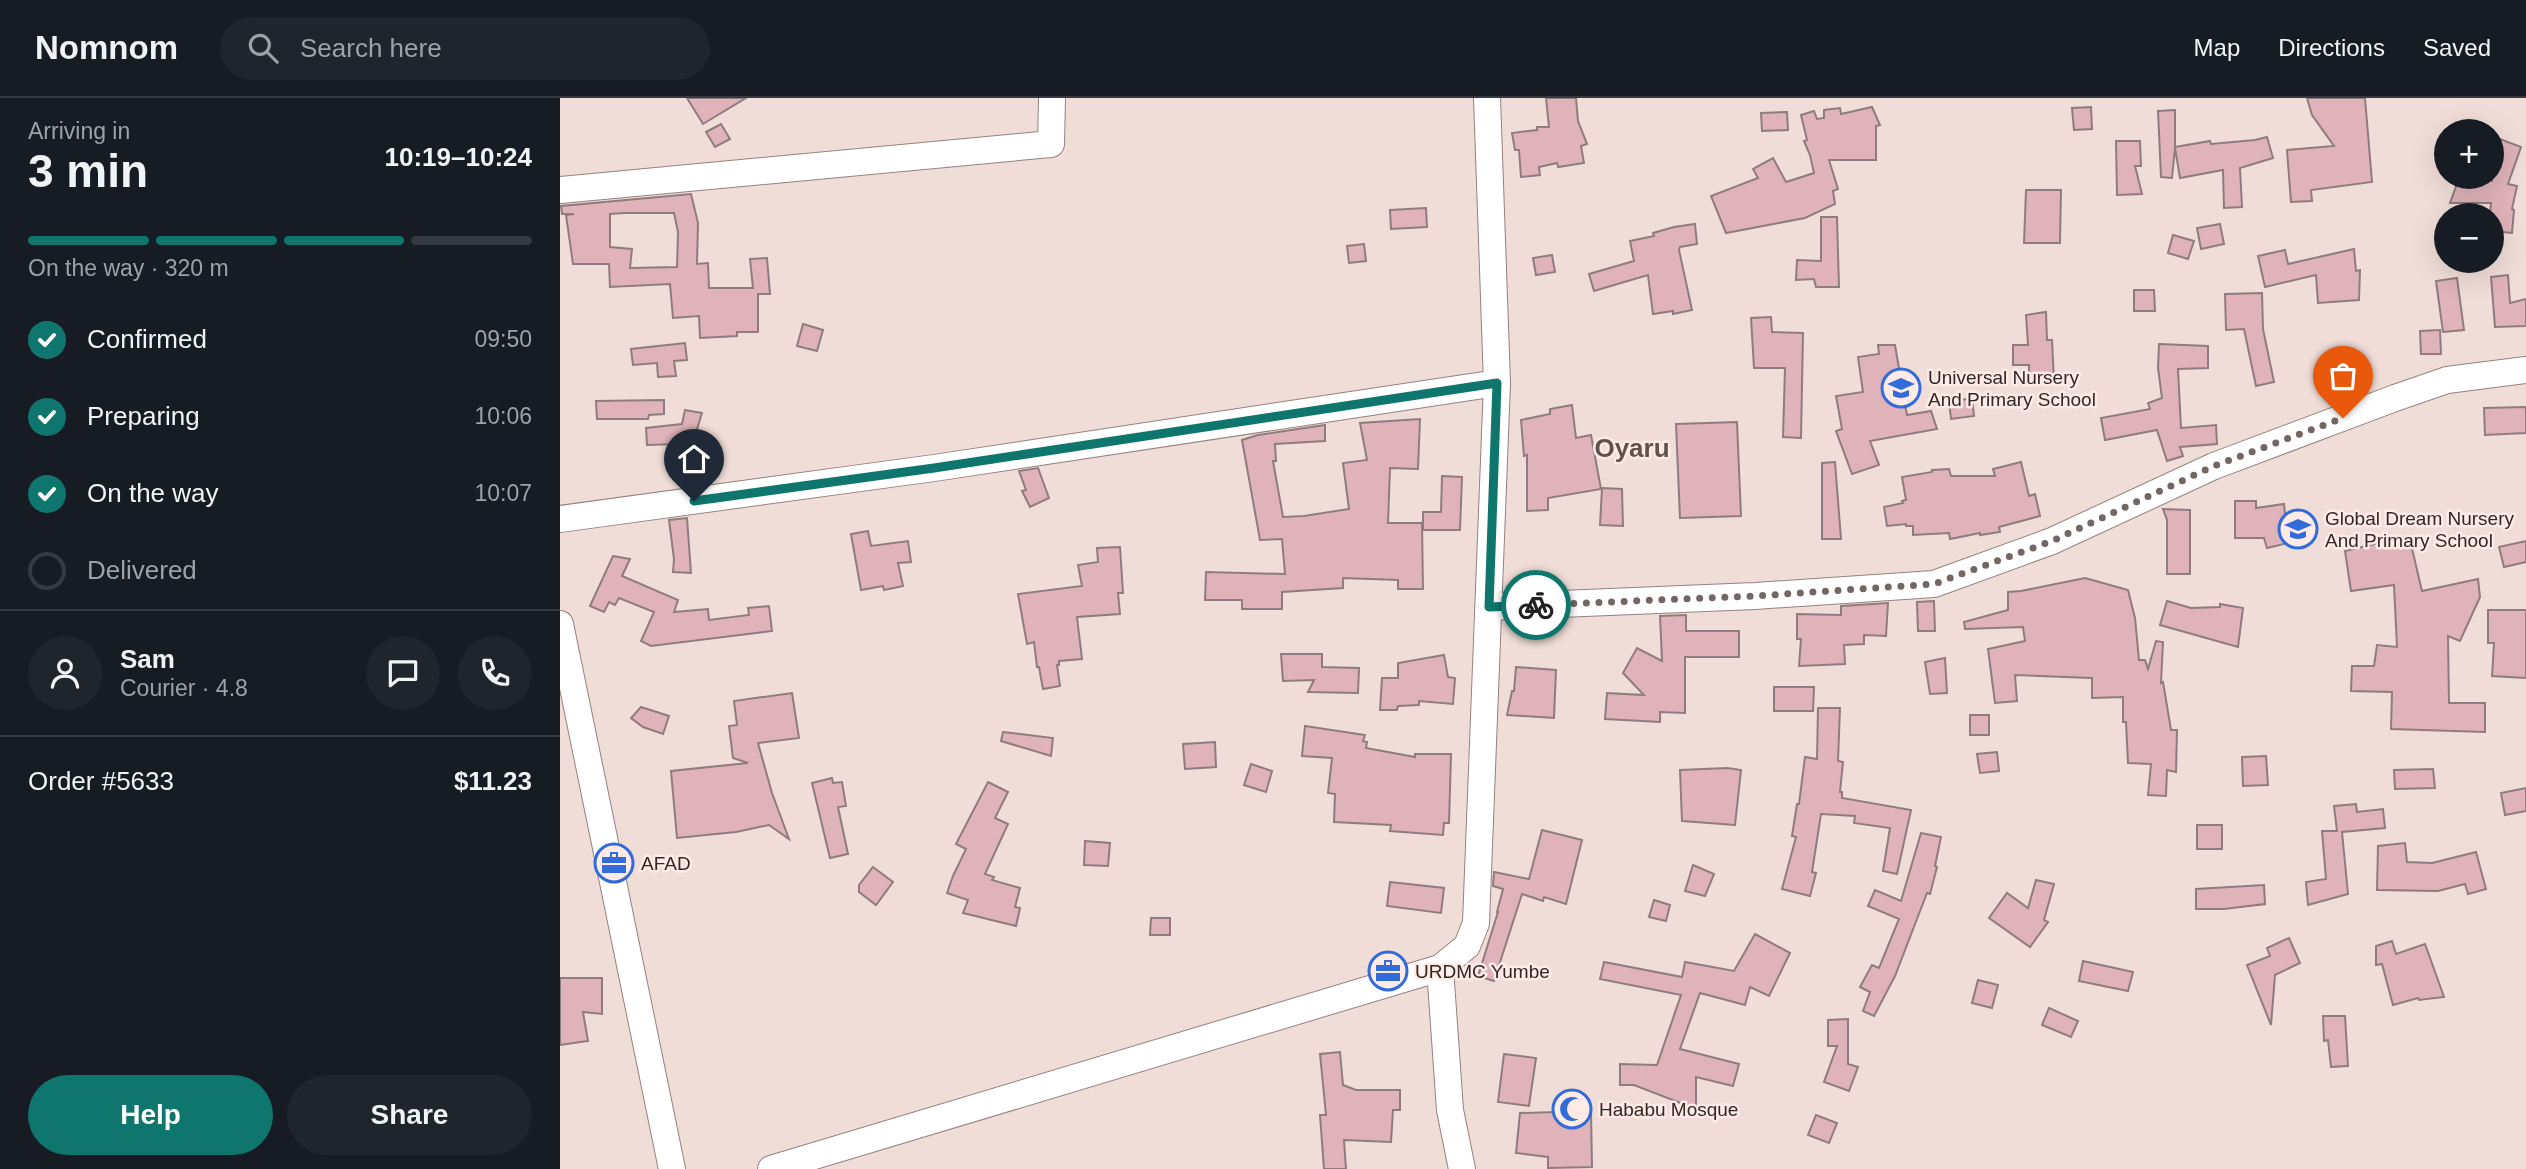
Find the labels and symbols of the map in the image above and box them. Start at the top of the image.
pin [2313,346,2373,418]
school or university icon: Universal Nursery And Primary School [1880,367,1922,409]
place label: Universal Nursery And Primary School [1928,367,2096,410]
pin [664,429,724,501]
district label: Oyaru [1594,433,1670,463]
school or university icon: Global Dream Nursery And Primary School [2277,508,2319,550]
place label: Global Dream Nursery And Primary School [2325,508,2514,551]
courier [1501,570,1571,640]
office icon: AFAD [593,842,635,884]
place label: AFAD [641,853,691,874]
office icon: URDMC Yumbe [1367,950,1409,992]
place label: URDMC Yumbe [1415,961,1550,982]
mosque icon: Hababu Mosque [1551,1088,1593,1130]
place label: Hababu Mosque [1599,1099,1738,1120]

